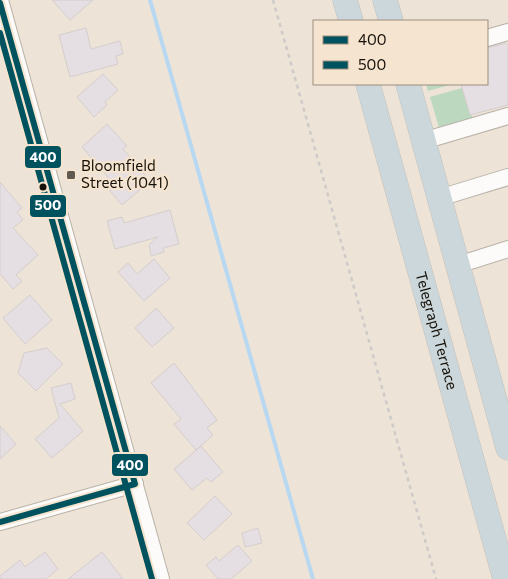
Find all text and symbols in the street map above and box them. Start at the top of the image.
legend [313,20,488,85]
text: 400 [358,30,387,48]
text: 500 [358,55,386,73]
line badge: 400 [24,145,62,169]
text: 400 [29,148,57,165]
place label: Bloomfield Street (1041) [81,156,169,191]
marker: Bloomfield Street (1041) [65,169,77,181]
unlabelled marker [38,182,48,192]
line badge: 500 [29,194,67,218]
text: 500 [35,196,61,213]
street label: Telegraph Terrace [412,269,462,392]
line badge: 400 [111,453,149,477]
text: 400 [116,456,144,473]

